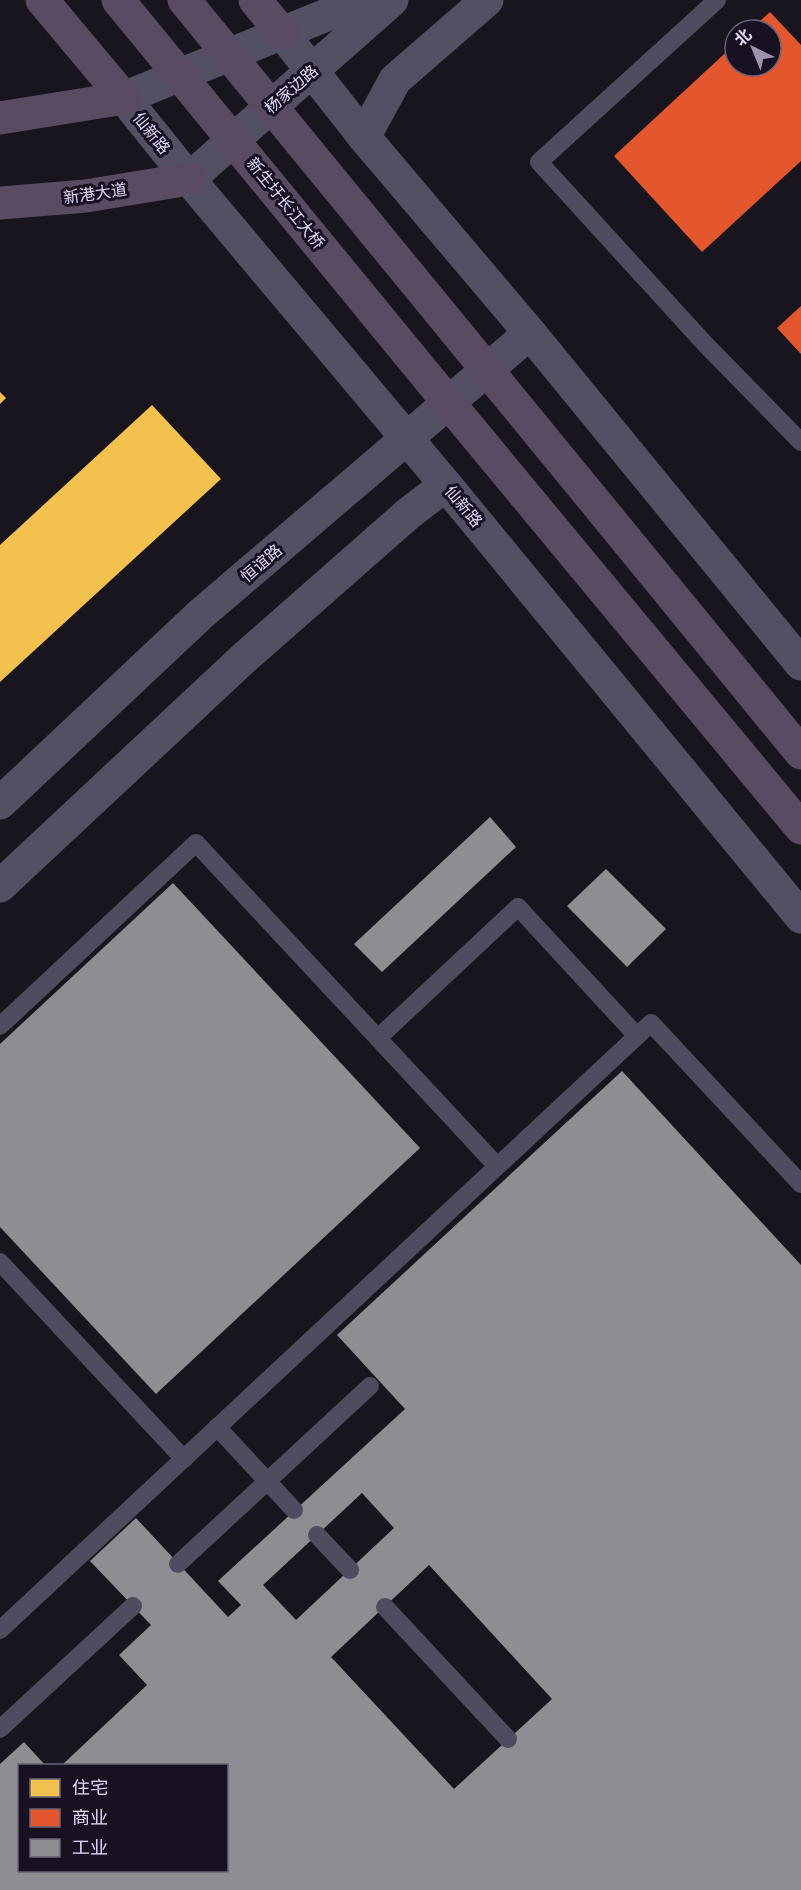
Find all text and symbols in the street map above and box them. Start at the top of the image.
north arrow [723,18,783,78]
text: 北 [729,24,756,51]
street label: 杨家边路 [260,60,322,118]
street label: 仙新路 [128,107,176,159]
street label: 新生圩长江大桥 [242,153,330,253]
street label: 新港大道 [62,178,128,208]
street label: 仙新路 [440,481,488,531]
street label: 恒谊路 [236,539,286,587]
legend [18,1764,228,1872]
text: 住宅 [72,1775,108,1800]
text: 商业 [72,1805,108,1830]
text: 工业 [72,1835,108,1860]

